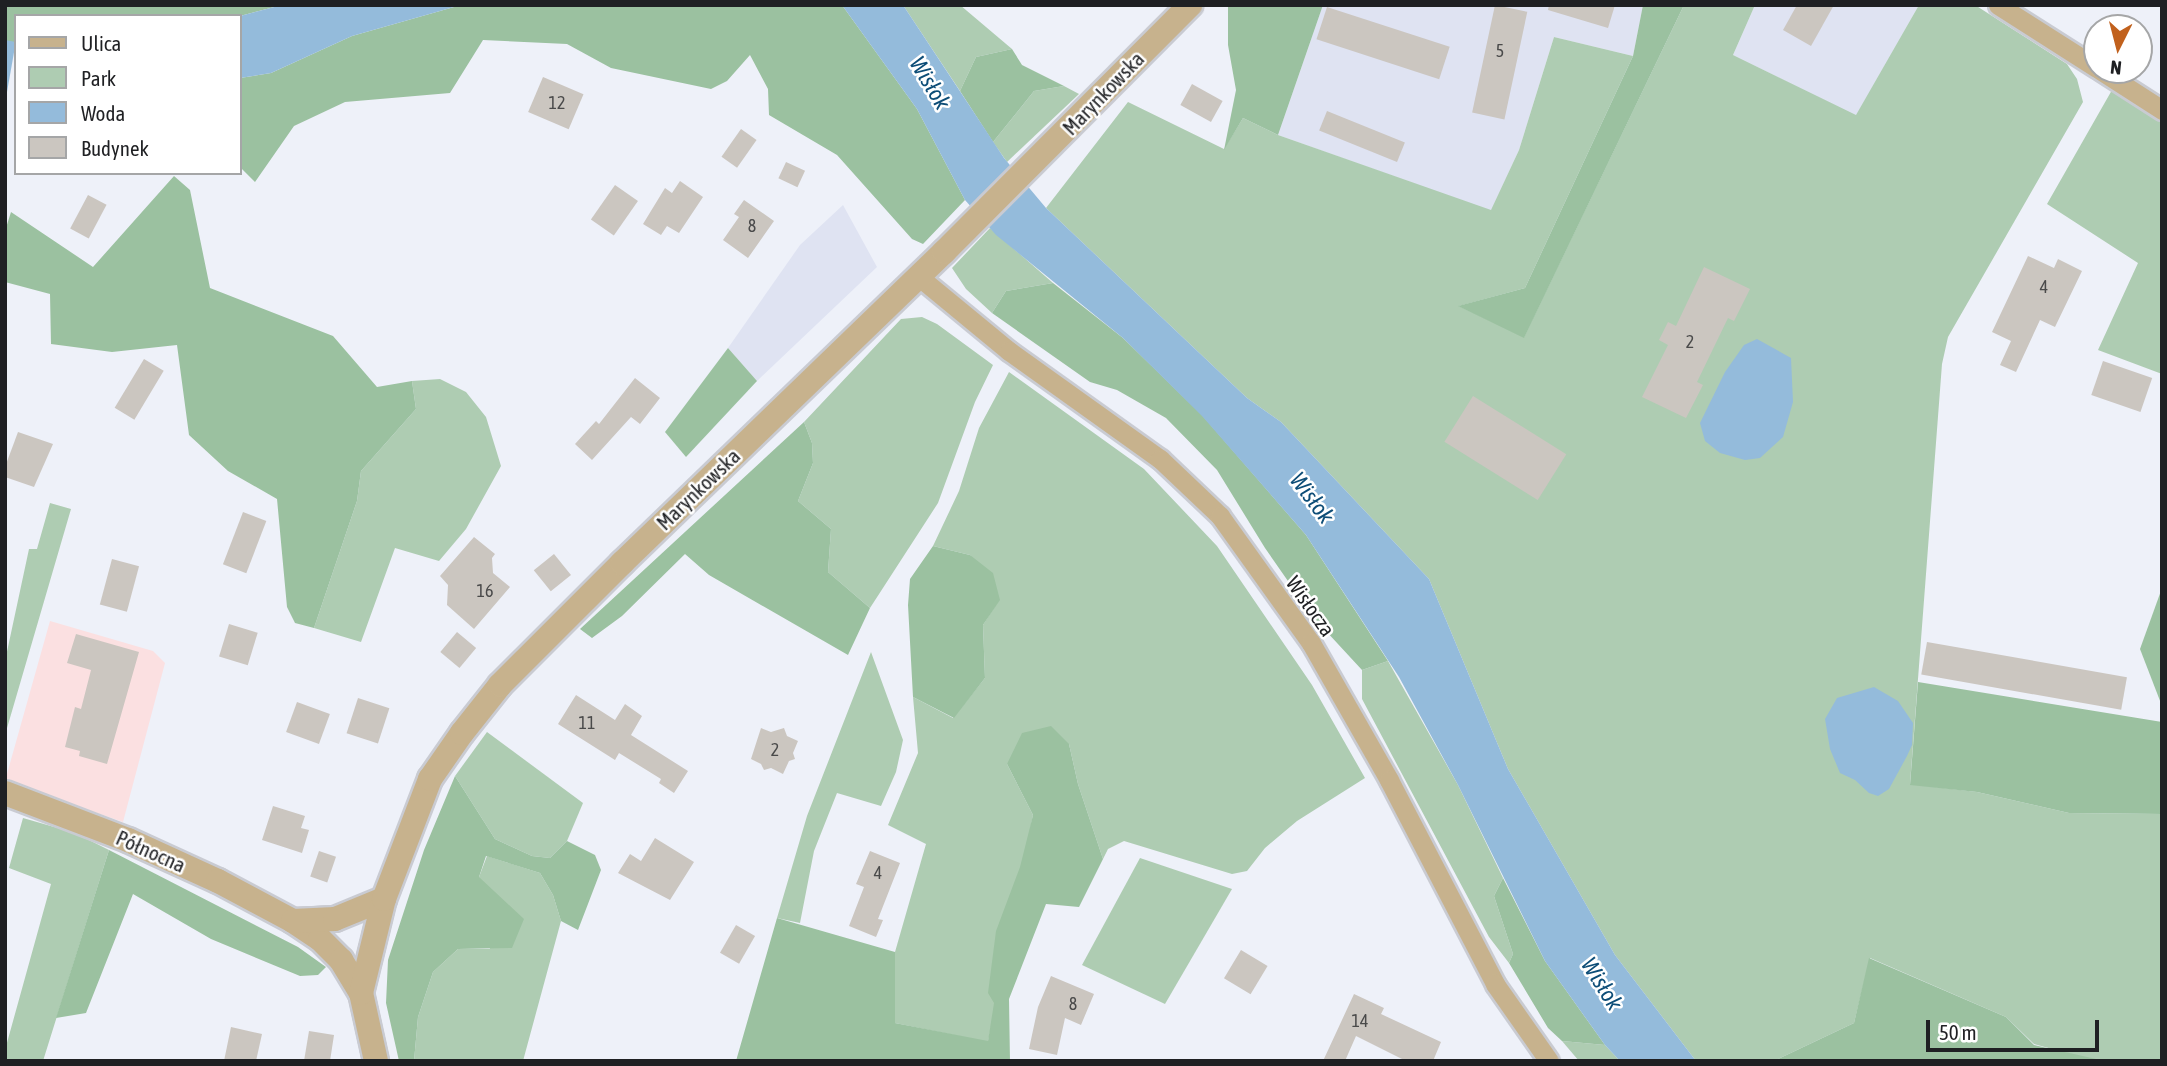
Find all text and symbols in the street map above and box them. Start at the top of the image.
legend [14,14,242,175]
north arrow [2083,14,2153,84]
text: Ulica [81,31,121,55]
house number: 5 [1496,40,1504,62]
street label: Marynkowska [1057,46,1149,140]
water label: Wisłok [904,52,956,114]
text: N [2109,56,2123,79]
text: Park [81,66,116,90]
house number: 12 [549,92,565,114]
text: Woda [81,101,125,125]
text: Budynek [81,136,149,160]
house number: 8 [748,215,756,237]
house number: 4 [2040,276,2048,298]
house number: 2 [1686,331,1694,353]
street label: Marynkowska [651,443,745,535]
water label: Wisłok [1284,467,1340,529]
street label: Wisłocza [1281,571,1341,641]
house number: 16 [477,580,493,602]
house number: 11 [579,712,595,734]
house number: 2 [771,739,779,761]
street label: Północna [112,825,190,877]
house number: 4 [874,862,882,884]
water label: Wisłok [1575,953,1629,1015]
house number: 8 [1069,993,1077,1015]
scale bar [1929,1006,2102,1050]
house number: 14 [1352,1010,1368,1032]
text: 50 m [1939,1020,1977,1044]

